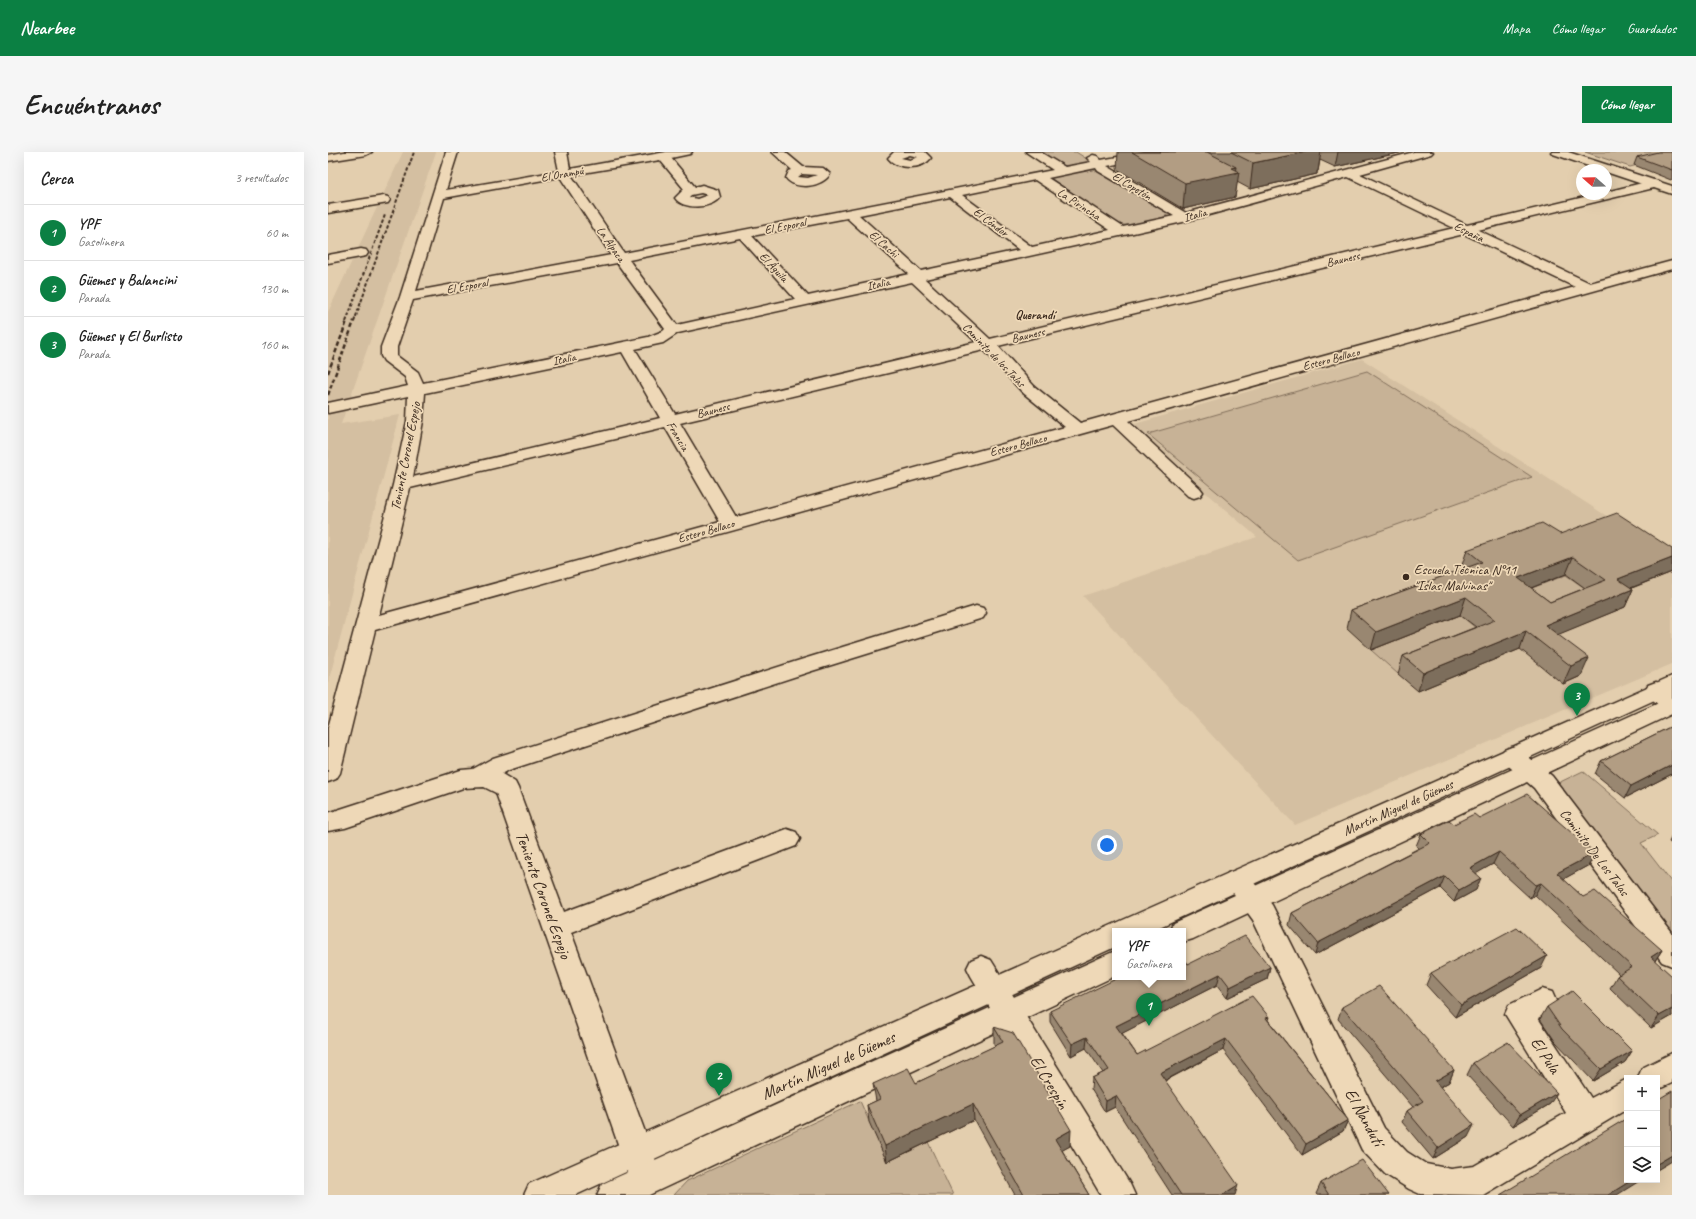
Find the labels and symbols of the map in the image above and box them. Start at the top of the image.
street label: El Orampú [540,162,586,186]
north arrow [1576,164,1612,200]
street label: El Copetón [1109,168,1155,204]
street label: La Pirincha [1054,184,1104,224]
street label: El Cóndor [970,204,1013,241]
street label: Italia [1182,204,1209,226]
street label: El Esporal [763,214,809,238]
street label: España [1452,218,1487,246]
street label: La Alpaca [593,223,630,266]
street label: El Cachi [866,227,903,262]
street label: Bauness [1325,247,1362,271]
street label: El Águila [756,249,793,286]
street label: Italia [865,273,892,294]
street label: El Esporal [445,274,491,298]
district label: Querandí [1015,307,1057,323]
street label: Caminito de los Talas [959,319,1030,391]
street label: Bauness [1010,323,1047,347]
street label: Estero Bellaco [1301,343,1363,374]
street label: Italia [551,349,578,369]
street label: Bauness [695,398,732,422]
street label: Teniente Coronel Espejo [387,399,425,512]
street label: Francia [663,418,694,455]
street label: Estero Bellaco [988,429,1050,460]
street label: Estero Bellaco [676,515,738,547]
place label: Escuela Técnica N°11 "Islas Malvinas" [1414,561,1517,594]
marker: Escuela Técnica N°11 "Islas Malvinas" [1401,572,1411,582]
pin: 3 [1564,683,1590,716]
street label: Martín Miguel de Güemes [1341,775,1457,839]
street label: Caminito De Los Talas [1556,805,1634,900]
street label: Teniente Coronel Espejo [511,829,577,962]
your location [1097,835,1117,855]
pin: 1 [1136,993,1162,1026]
street label: Martín Miguel de Güemes [758,1026,899,1104]
street label: El Pula [1526,1033,1566,1078]
street label: El Crespín [1025,1052,1074,1114]
pin: 2 [706,1063,732,1096]
street label: El Ñandutí [1340,1085,1391,1153]

